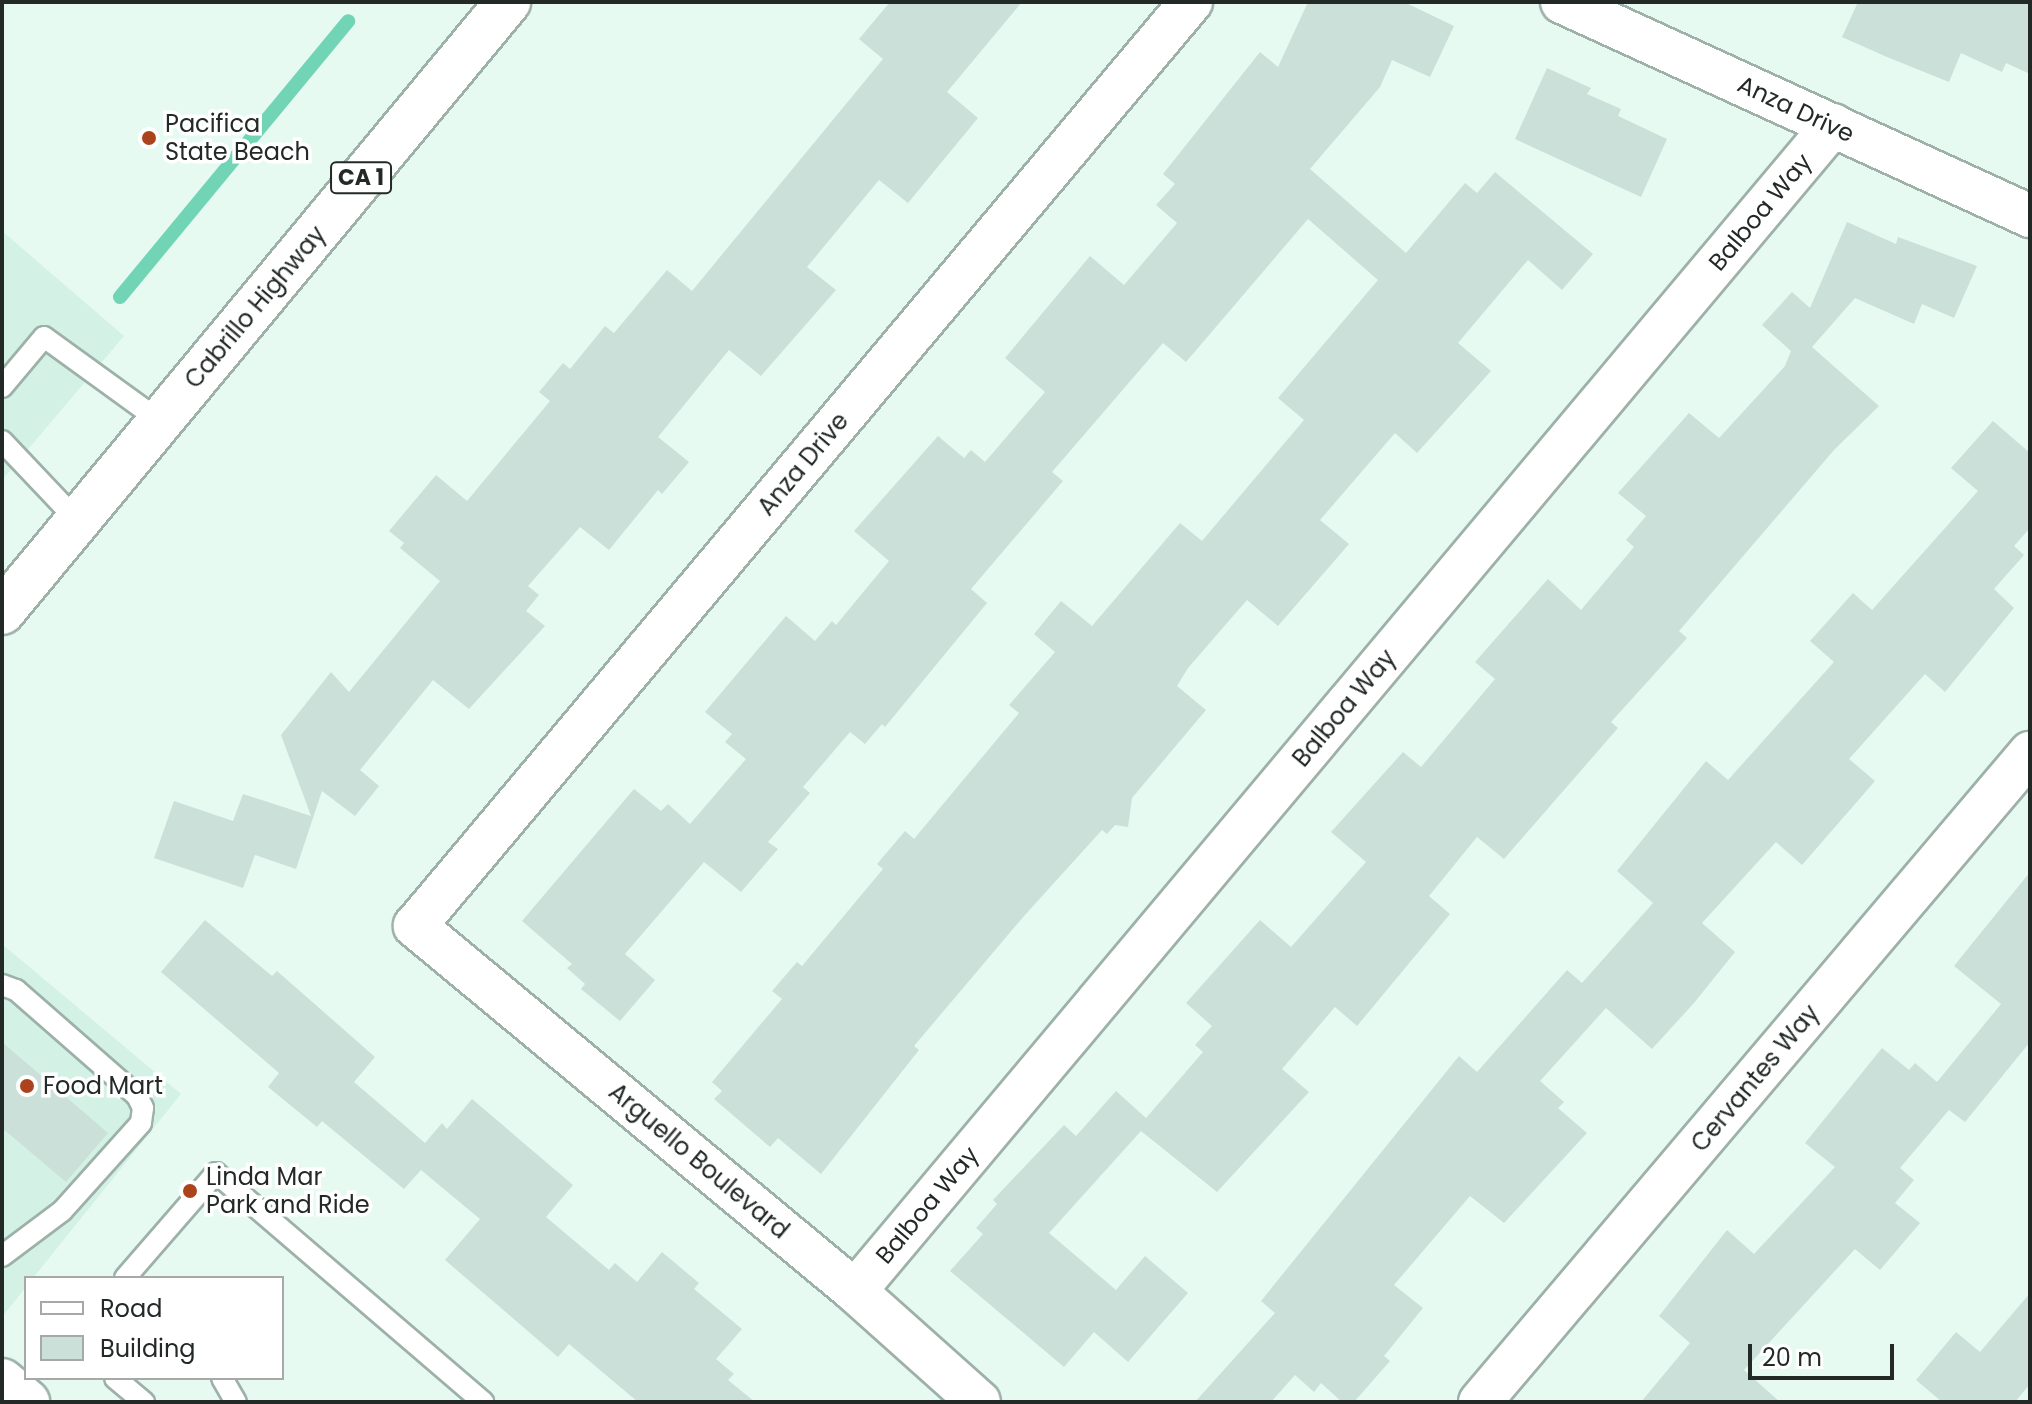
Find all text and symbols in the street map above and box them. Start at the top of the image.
street label: Anza Drive [1733,69,1859,149]
place label: Pacifica State Beach [165,110,310,166]
marker: Pacifica State Beach [140,129,158,147]
street label: Balboa Way [1703,148,1817,276]
road number: CA 1 [329,160,393,196]
street label: Cabrillo Highway [179,220,331,394]
street label: Anza Drive [752,407,854,521]
street label: Balboa Way [1287,644,1401,772]
street label: Cervantes Way [1685,999,1825,1157]
place label: Food Mart [43,1072,163,1100]
marker: Food Mart [18,1077,36,1095]
street label: Arguello Boulevard [603,1077,795,1245]
street label: Balboa Way [870,1141,984,1269]
place label: Linda Mar Park and Ride [206,1163,370,1219]
marker: Linda Mar Park and Ride [181,1182,199,1200]
legend [24,1276,284,1380]
text: Road [100,1292,162,1325]
scale bar [1752,1328,1898,1378]
text: Building [100,1332,196,1365]
text: 20 m [1762,1341,1822,1374]

